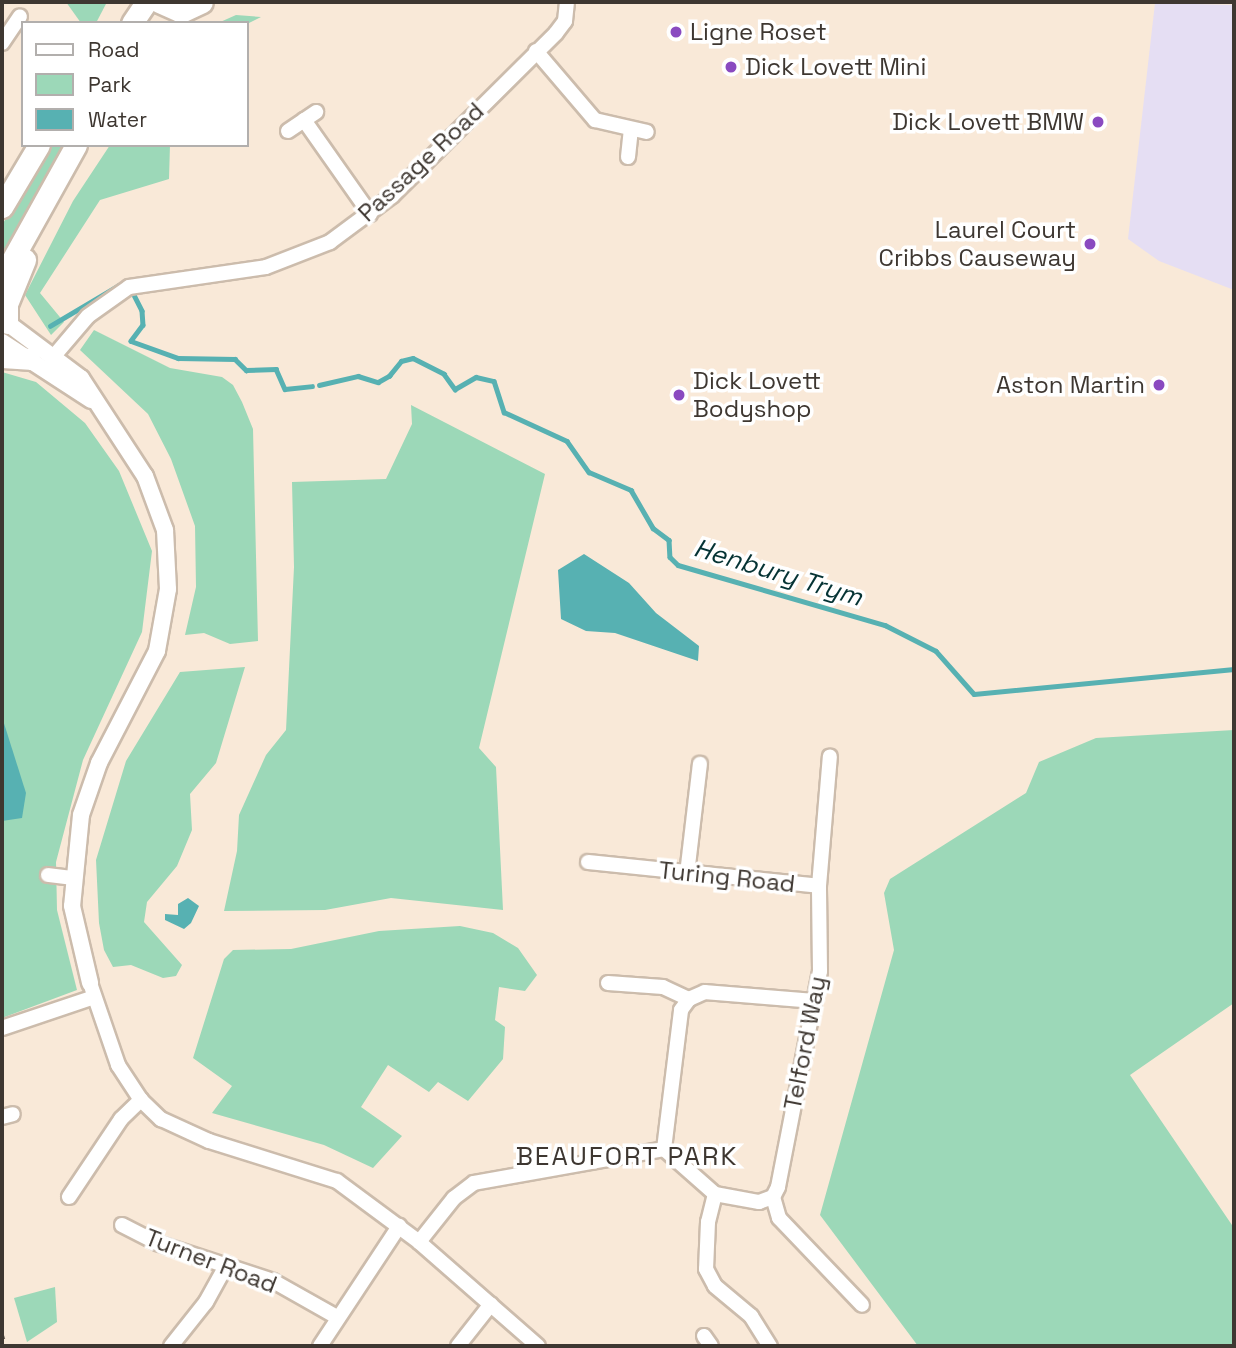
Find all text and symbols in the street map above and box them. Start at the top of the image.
place label: Ligne Roset [690,18,827,46]
legend [21,21,248,147]
marker: Ligne Roset [668,24,684,40]
text: Road [88,36,140,63]
place label: Dick Lovett Mini [745,53,926,81]
marker: Dick Lovett Mini [723,59,739,75]
text: Park [88,71,132,98]
street label: Passage Road [352,96,490,228]
text: Water [88,106,147,133]
place label: Dick Lovett BMW [892,108,1084,136]
marker: Dick Lovett BMW [1090,114,1106,130]
place label: Laurel Court Cribbs Causeway [879,216,1076,272]
marker: Laurel Court Cribbs Causeway [1082,236,1098,252]
place label: Dick Lovett Bodyshop [693,367,821,423]
place label: Aston Martin [996,371,1145,399]
marker: Aston Martin [1151,377,1167,393]
marker: Dick Lovett Bodyshop [671,387,687,403]
water label: Henbury Trym [690,533,866,613]
street label: Turing Road [657,856,797,898]
street label: Telford Way [778,974,832,1112]
district label: BEAUFORT PARK [517,1141,737,1173]
street label: Turner Road [141,1223,281,1299]

